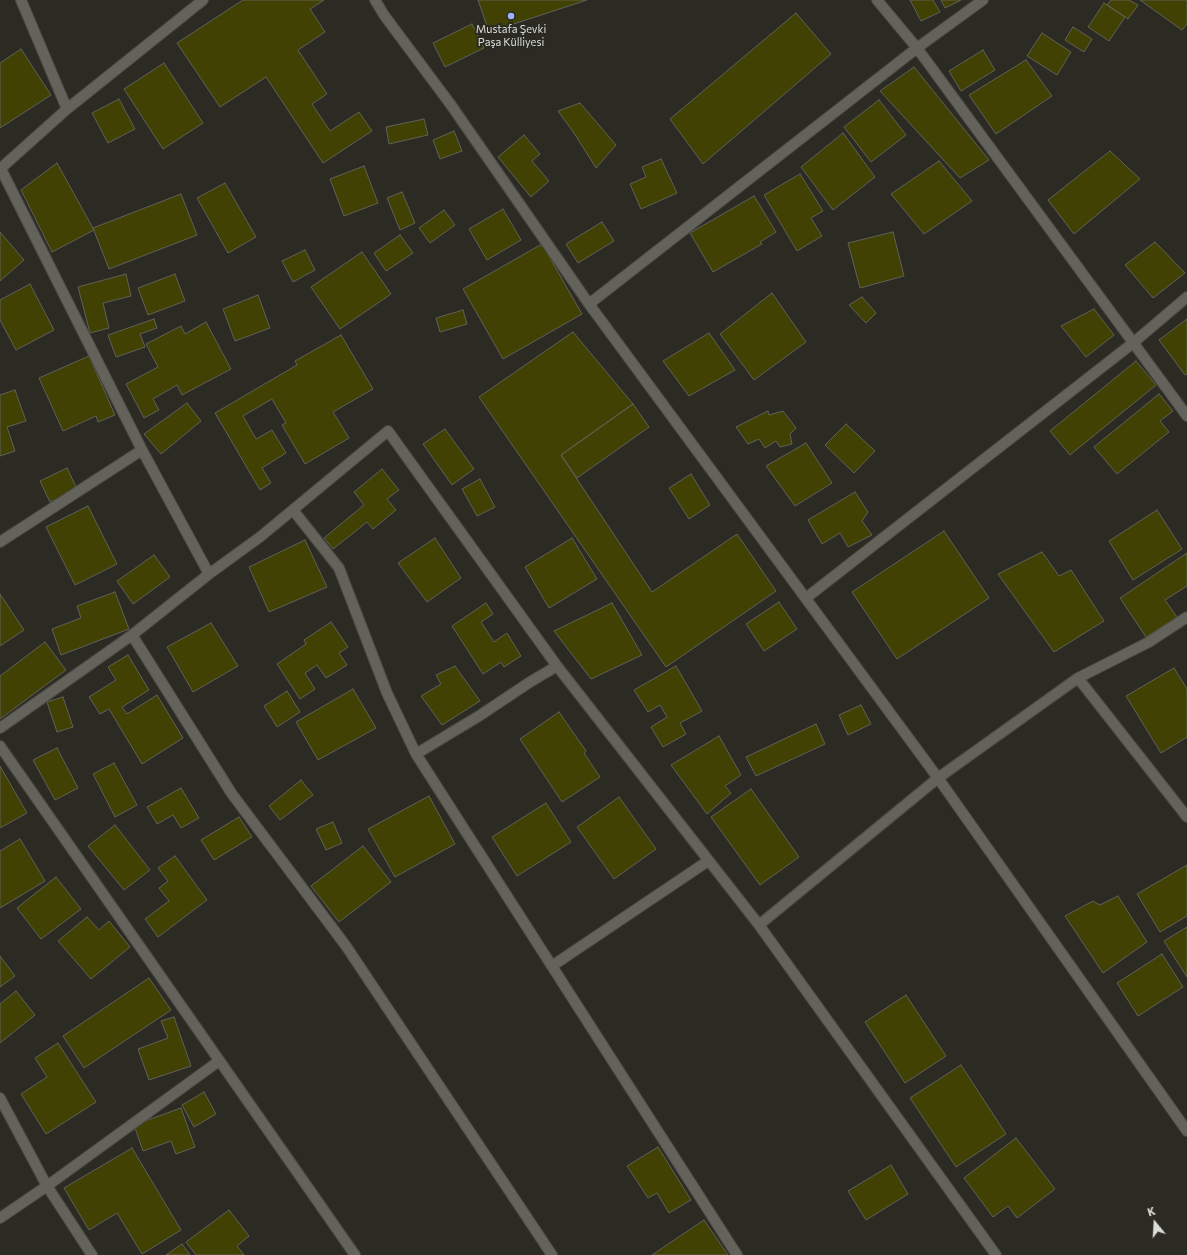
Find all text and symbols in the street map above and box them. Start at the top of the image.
marker: Mustafa Şevki Paşa Külliyesi [506,11,516,21]
place label: Mustafa Şevki Paşa Külliyesi [476,22,546,48]
north arrow [1135,1203,1175,1243]
text: K [1145,1204,1157,1218]

